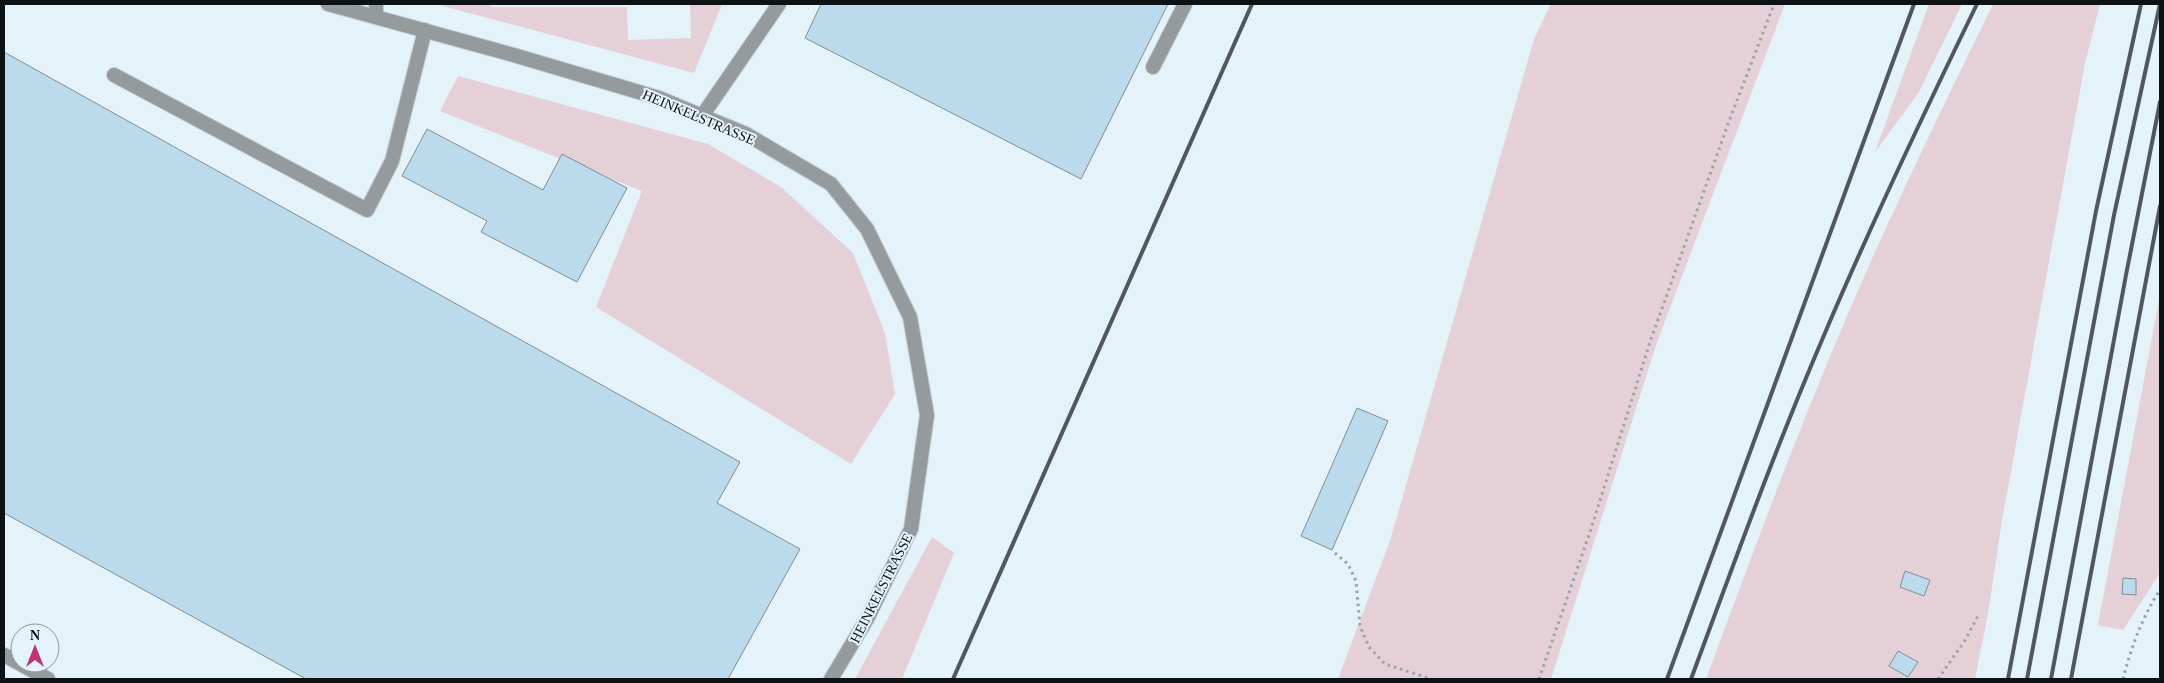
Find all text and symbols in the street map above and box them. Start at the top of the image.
street label: HEINKELSTRASSE [640,87,757,148]
street label: HEINKELSTRASSE [847,531,915,645]
north arrow [10,623,60,673]
text: N [30,628,40,643]

